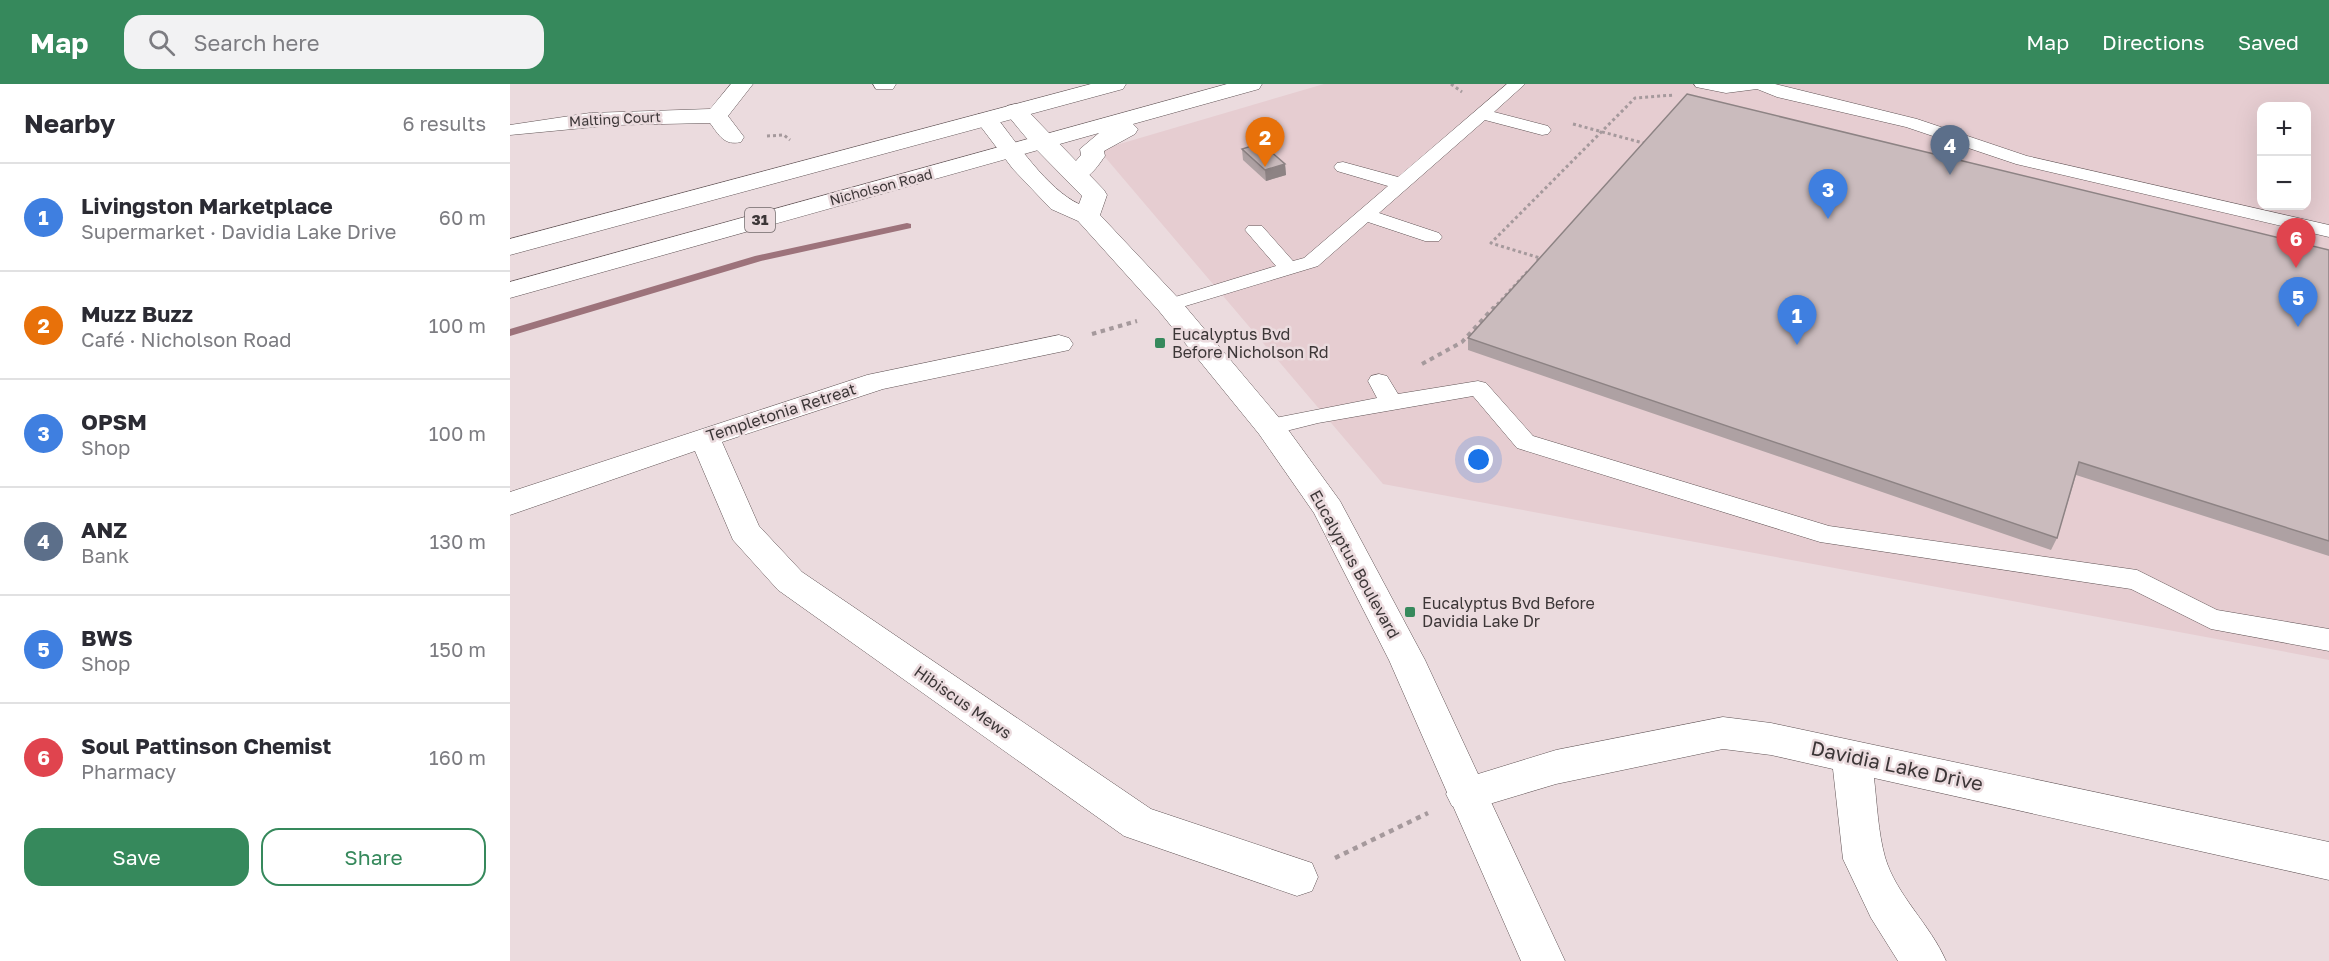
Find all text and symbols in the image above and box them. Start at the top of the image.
search box [124,15,544,69]
text: Map [30,26,88,59]
icon: search [145,26,178,59]
text: Search here [193,29,319,56]
text: Map [2026,29,2069,55]
text: Directions [2102,29,2205,55]
text: Saved [2238,29,2299,55]
map controls [2257,102,2311,210]
button: + [2257,102,2311,156]
text: Nearby [24,108,115,139]
street label: Malting Court [569,108,661,129]
text: 6 results [402,111,486,135]
pin: 2 [1246,118,1284,167]
pin: 4 [1930,126,1970,175]
button: − [2257,156,2311,210]
street label: Nicholson Road [828,165,934,208]
pin: 3 [1808,170,1848,219]
text: Livingston Marketplace [81,192,333,219]
text: 1 [38,205,49,229]
text: 60 m [439,205,486,229]
road number: 31 [745,208,775,232]
pin: 6 [2276,218,2316,268]
text: Supermarket · Davidia Lake Drive [81,219,396,243]
pin: 5 [2278,278,2318,327]
pin: 1 [1778,296,1816,345]
text: Muzz Buzz [81,300,193,327]
text: 2 [37,313,50,337]
text: 100 m [429,313,486,337]
place label: Eucalyptus Bvd Before Nicholson Rd [1172,324,1329,362]
text: Café · Nicholson Road [81,327,292,351]
marker: Eucalyptus Bvd Before Nicholson Rd [1153,336,1167,350]
street label: Templetonia Retreat [704,378,858,446]
text: OPSM [81,408,147,435]
text: 3 [37,421,50,445]
text: 100 m [429,421,486,445]
text: Shop [81,435,130,459]
your location [1464,445,1493,474]
street label: Eucalyptus Boulevard [1306,486,1404,642]
text: ANZ [81,516,127,543]
text: 4 [37,529,50,553]
text: 130 m [430,529,486,553]
text: Bank [81,543,129,567]
place label: Eucalyptus Bvd Before Davidia Lake Dr [1422,593,1595,631]
marker: Eucalyptus Bvd Before Davidia Lake Dr [1403,605,1417,619]
text: BWS [81,624,133,651]
text: 5 [37,637,50,661]
text: 150 m [430,637,486,661]
text: Shop [81,651,130,675]
street label: Hibiscus Mews [910,661,1016,743]
text: Soul Pattinson Chemist [81,732,331,759]
street label: Davidia Lake Drive [1809,735,1985,795]
text: 6 [37,745,50,769]
text: 160 m [429,745,486,769]
text: Pharmacy [81,759,176,783]
button: Save [24,828,249,886]
button: Share [261,828,486,886]

